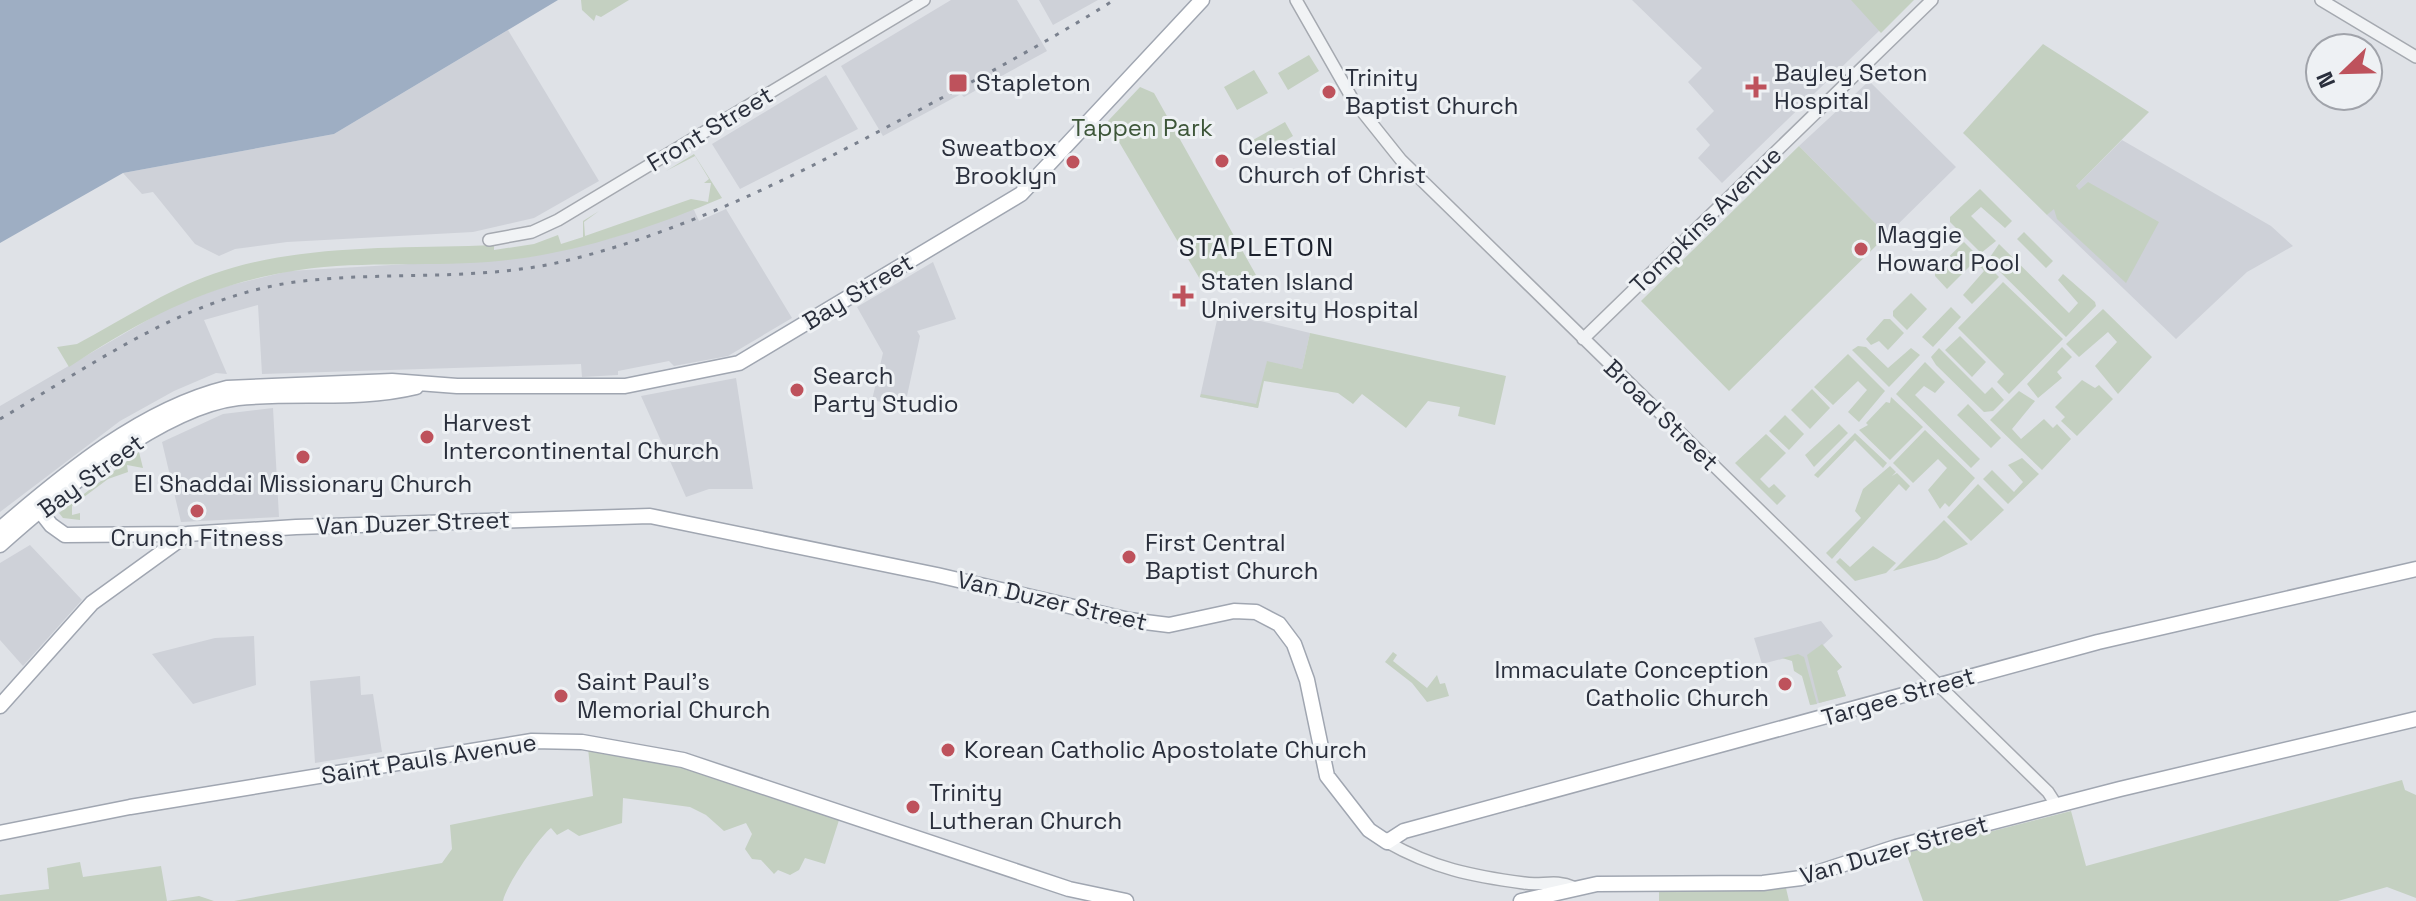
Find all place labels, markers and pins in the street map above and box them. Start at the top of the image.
place label: Bayley Seton Hospital [1774,57,1928,116]
place label: Trinity Baptist Church [1345,62,1518,121]
place label: Stapleton [976,67,1091,98]
marker: Stapleton [947,72,969,94]
marker: Bayley Seton Hospital [1745,76,1767,98]
marker: Trinity Baptist Church [1320,83,1338,101]
place label: Celestial Church of Christ [1238,131,1426,190]
place label: Sweatbox Brooklyn [941,132,1057,191]
marker: Celestial Church of Christ [1213,152,1231,170]
marker: Sweatbox Brooklyn [1064,153,1082,171]
place label: Maggie Howard Pool [1877,219,2020,278]
marker: Maggie Howard Pool [1852,240,1870,258]
place label: Staten Island University Hospital [1201,266,1419,325]
marker: Staten Island University Hospital [1172,285,1194,307]
place label: Search Party Studio [813,360,959,419]
marker: Search Party Studio [788,381,806,399]
place label: Harvest Intercontinental Church [443,407,720,466]
marker: Harvest Intercontinental Church [418,428,436,446]
marker: El Shaddai Missionary Church [294,448,312,466]
place label: El Shaddai Missionary Church [134,468,472,499]
marker: Crunch Fitness [188,502,206,520]
place label: Crunch Fitness [110,522,284,553]
place label: First Central Baptist Church [1145,527,1318,586]
marker: First Central Baptist Church [1120,548,1138,566]
place label: Immaculate Conception Catholic Church [1494,654,1769,713]
place label: Saint Paul's Memorial Church [577,666,771,725]
marker: Immaculate Conception Catholic Church [1776,675,1794,693]
marker: Saint Paul's Memorial Church [552,687,570,705]
place label: Korean Catholic Apostolate Church [964,734,1367,765]
marker: Korean Catholic Apostolate Church [939,741,957,759]
place label: Trinity Lutheran Church [929,777,1122,836]
marker: Trinity Lutheran Church [904,798,922,816]

